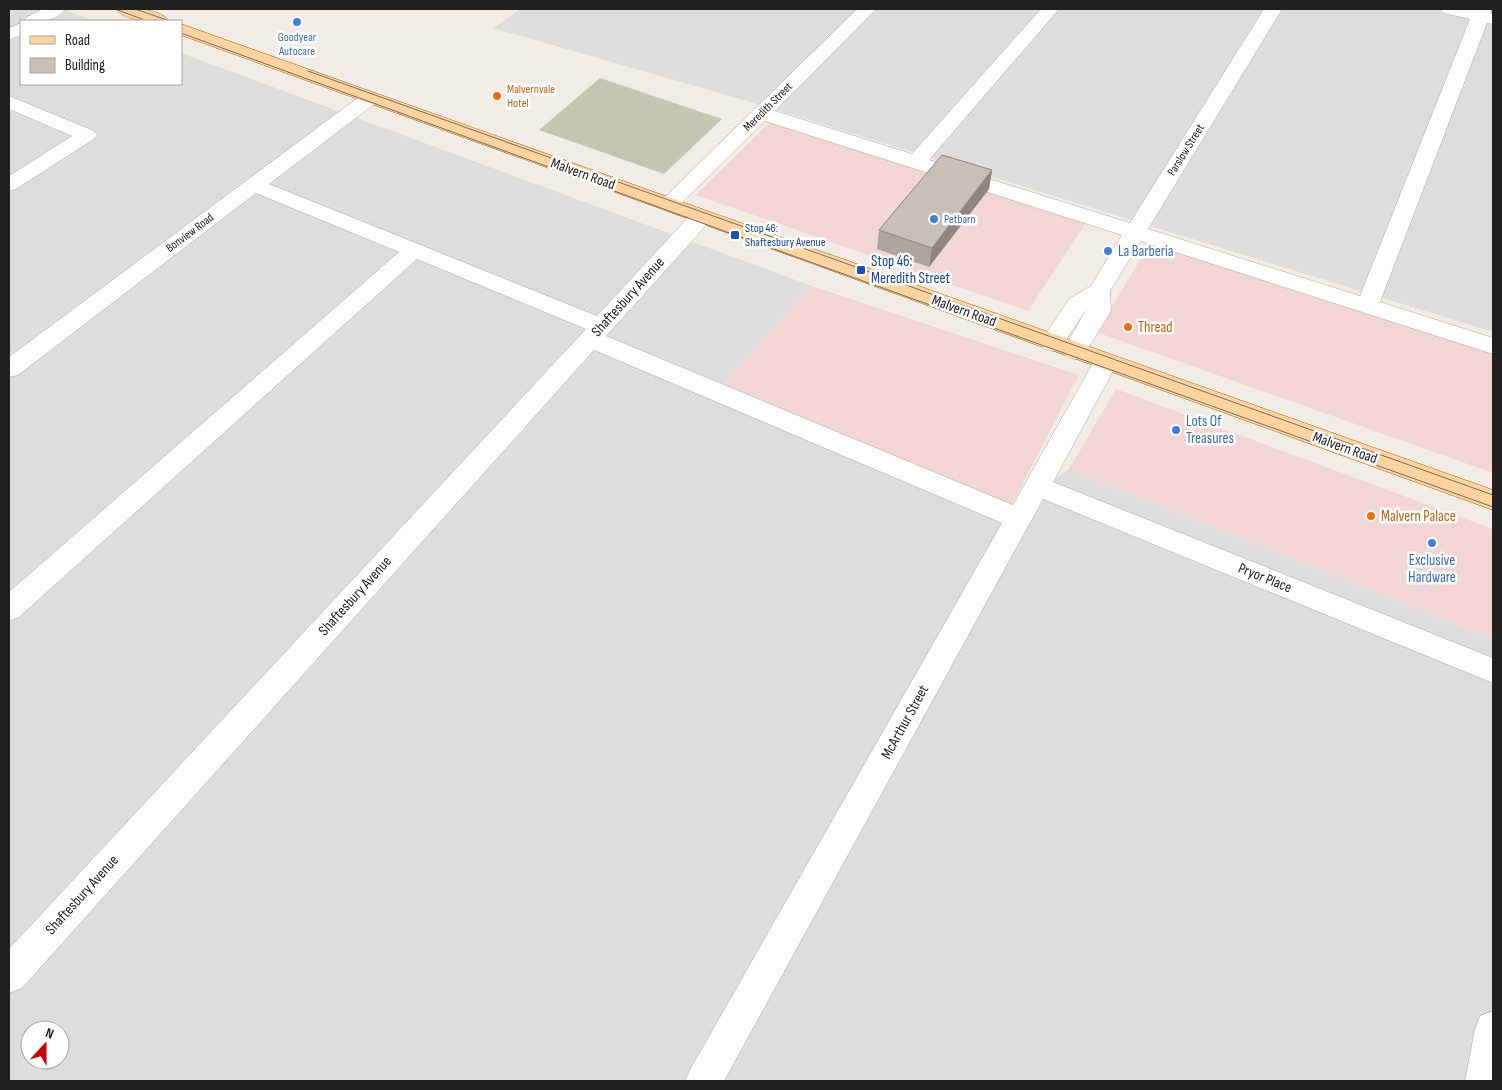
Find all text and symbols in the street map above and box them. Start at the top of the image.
marker: Goodyear Autocare [291,16,303,28]
legend [20,20,182,85]
place label: Goodyear Autocare [278,30,317,59]
text: Road [65,31,90,50]
text: Building [65,56,105,75]
street label: Meredith Street [740,79,796,135]
place label: Malvernvale Hotel [507,82,555,111]
marker: Malvernvale Hotel [491,90,503,102]
street label: Parslow Street [1164,121,1208,179]
street label: Malvern Road [548,154,618,194]
street label: Bonview Road [163,210,217,256]
place label: Petbarn [944,212,976,227]
marker: Petbarn [928,213,940,225]
place label: Stop 46: Shaftesbury Avenue [745,221,826,250]
marker: Stop 46: Shaftesbury Avenue [729,229,741,241]
place label: La Barberia [1118,242,1174,261]
marker: La Barberia [1102,245,1114,257]
place label: Stop 46: Meredith Street [871,252,951,288]
street label: Shaftesbury Avenue [587,253,669,341]
marker: Stop 46: Meredith Street [855,264,867,276]
street label: Malvern Road [929,291,999,331]
place label: Thread [1138,318,1173,337]
marker: Thread [1122,321,1134,333]
place label: Lots Of Treasures [1186,412,1234,448]
marker: Lots Of Treasures [1170,424,1182,436]
street label: Malvern Road [1310,428,1380,468]
place label: Malvern Palace [1381,507,1456,526]
marker: Malvern Palace [1365,510,1377,522]
marker: Exclusive Hardware [1426,537,1438,549]
place label: Exclusive Hardware [1408,551,1456,587]
street label: Shaftesbury Avenue [314,552,396,640]
street label: Pryor Place [1235,559,1295,597]
street label: McArthur Street [877,681,933,762]
street label: Shaftesbury Avenue [41,851,123,939]
north arrow [20,1020,70,1070]
text: N [43,1024,56,1043]

